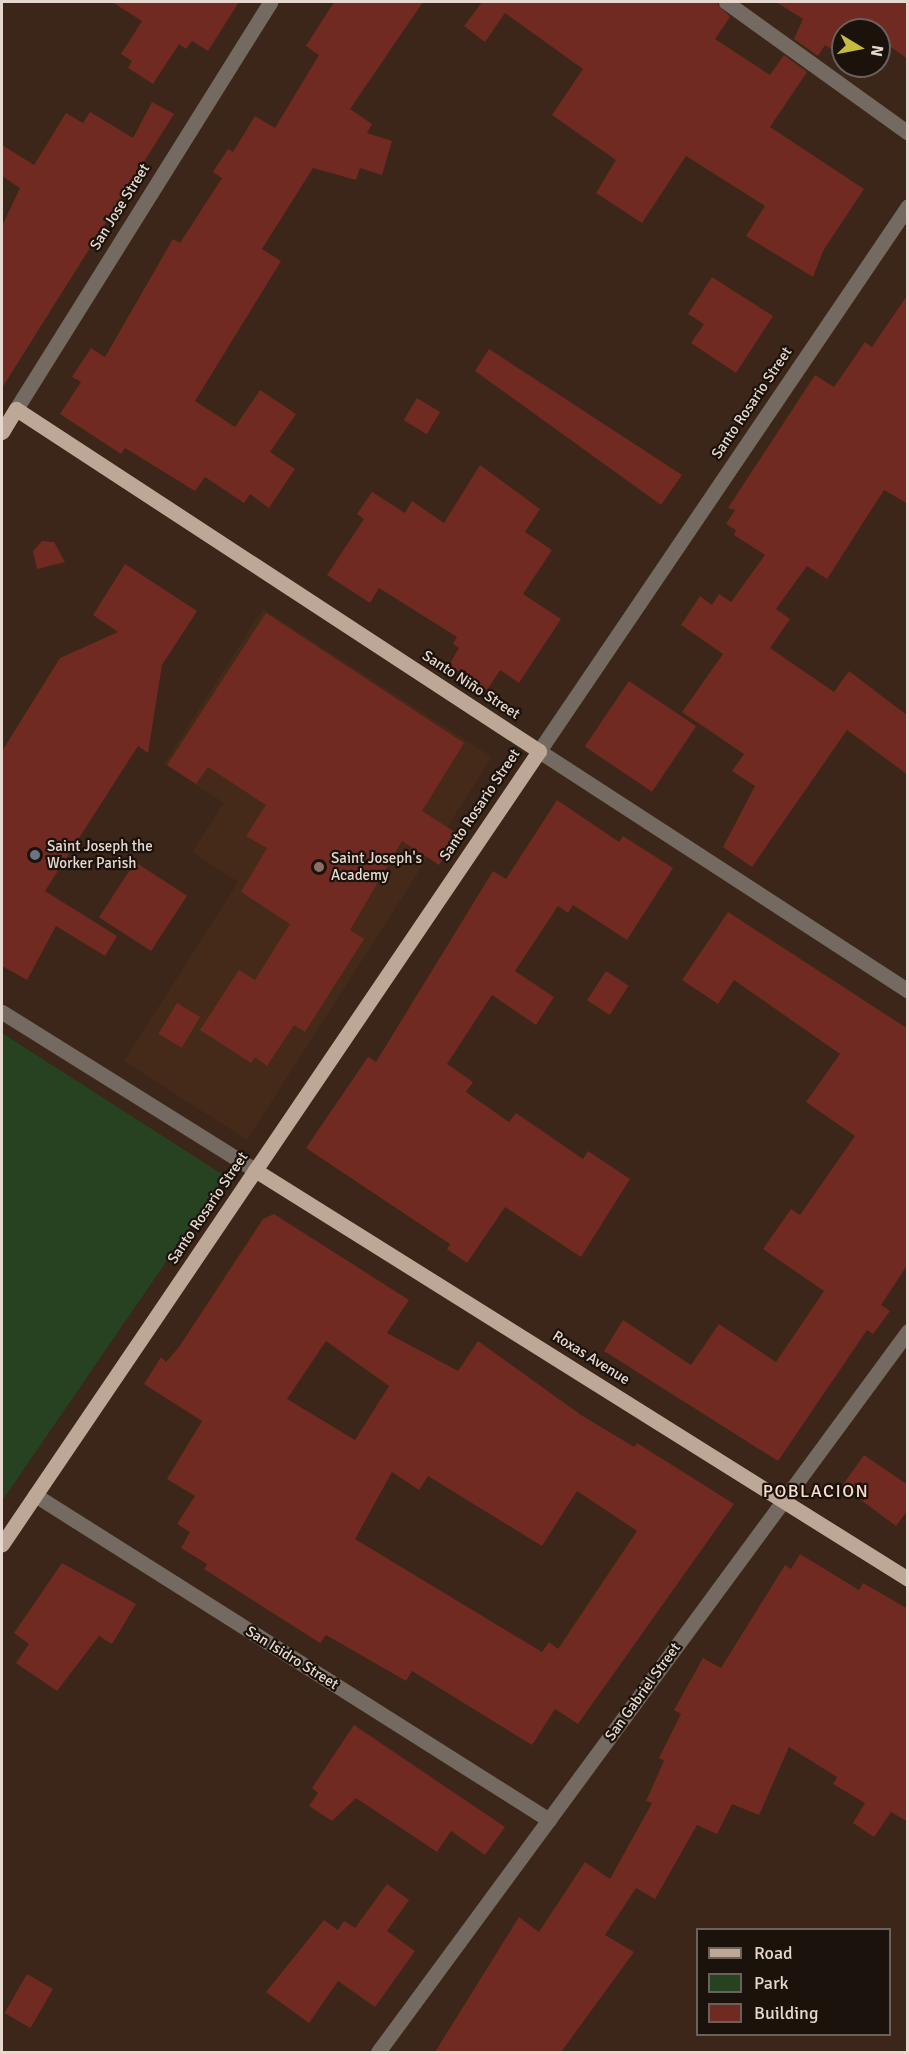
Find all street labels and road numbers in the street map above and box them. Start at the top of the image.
street label: San Jose Street [86,161,154,253]
street label: Santo Rosario Street [708,344,796,462]
street label: Santo Niño Street [419,647,523,723]
street label: Santo Rosario Street [436,746,524,864]
street label: Santo Rosario Street [164,1149,252,1267]
street label: Roxas Avenue [549,1327,633,1389]
street label: San Isidro Street [242,1622,342,1694]
street label: San Gabriel Street [601,1639,685,1745]

